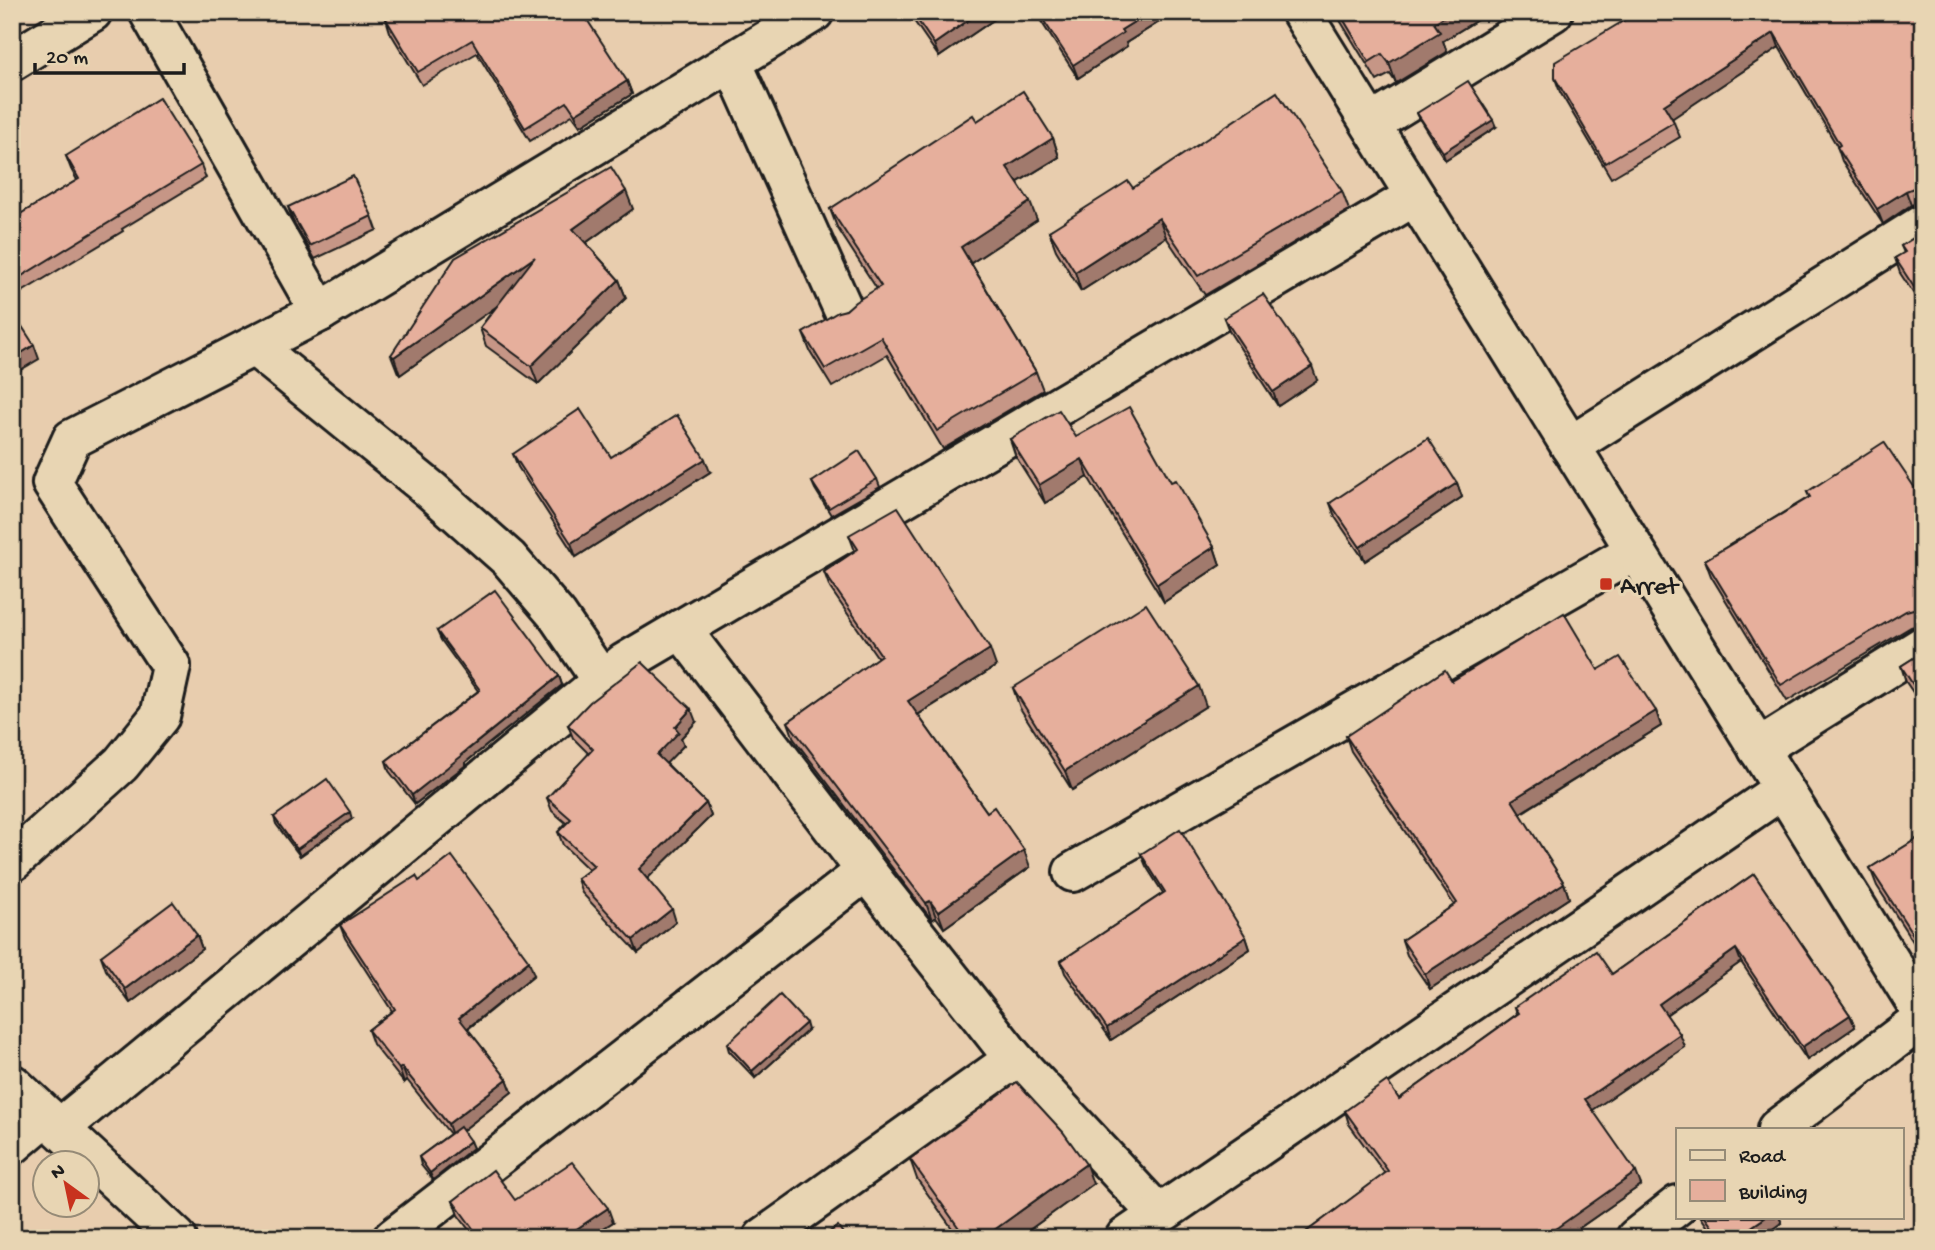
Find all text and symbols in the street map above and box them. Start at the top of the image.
scale bar [35,32,184,76]
text: 20 m [46,47,88,72]
place label: Arret [1620,573,1680,604]
marker: Arret [1598,576,1614,592]
legend [1676,1128,1904,1218]
text: Road [1739,1146,1787,1171]
north arrow [32,1148,102,1218]
text: N [47,1160,70,1186]
text: Building [1738,1182,1808,1207]

